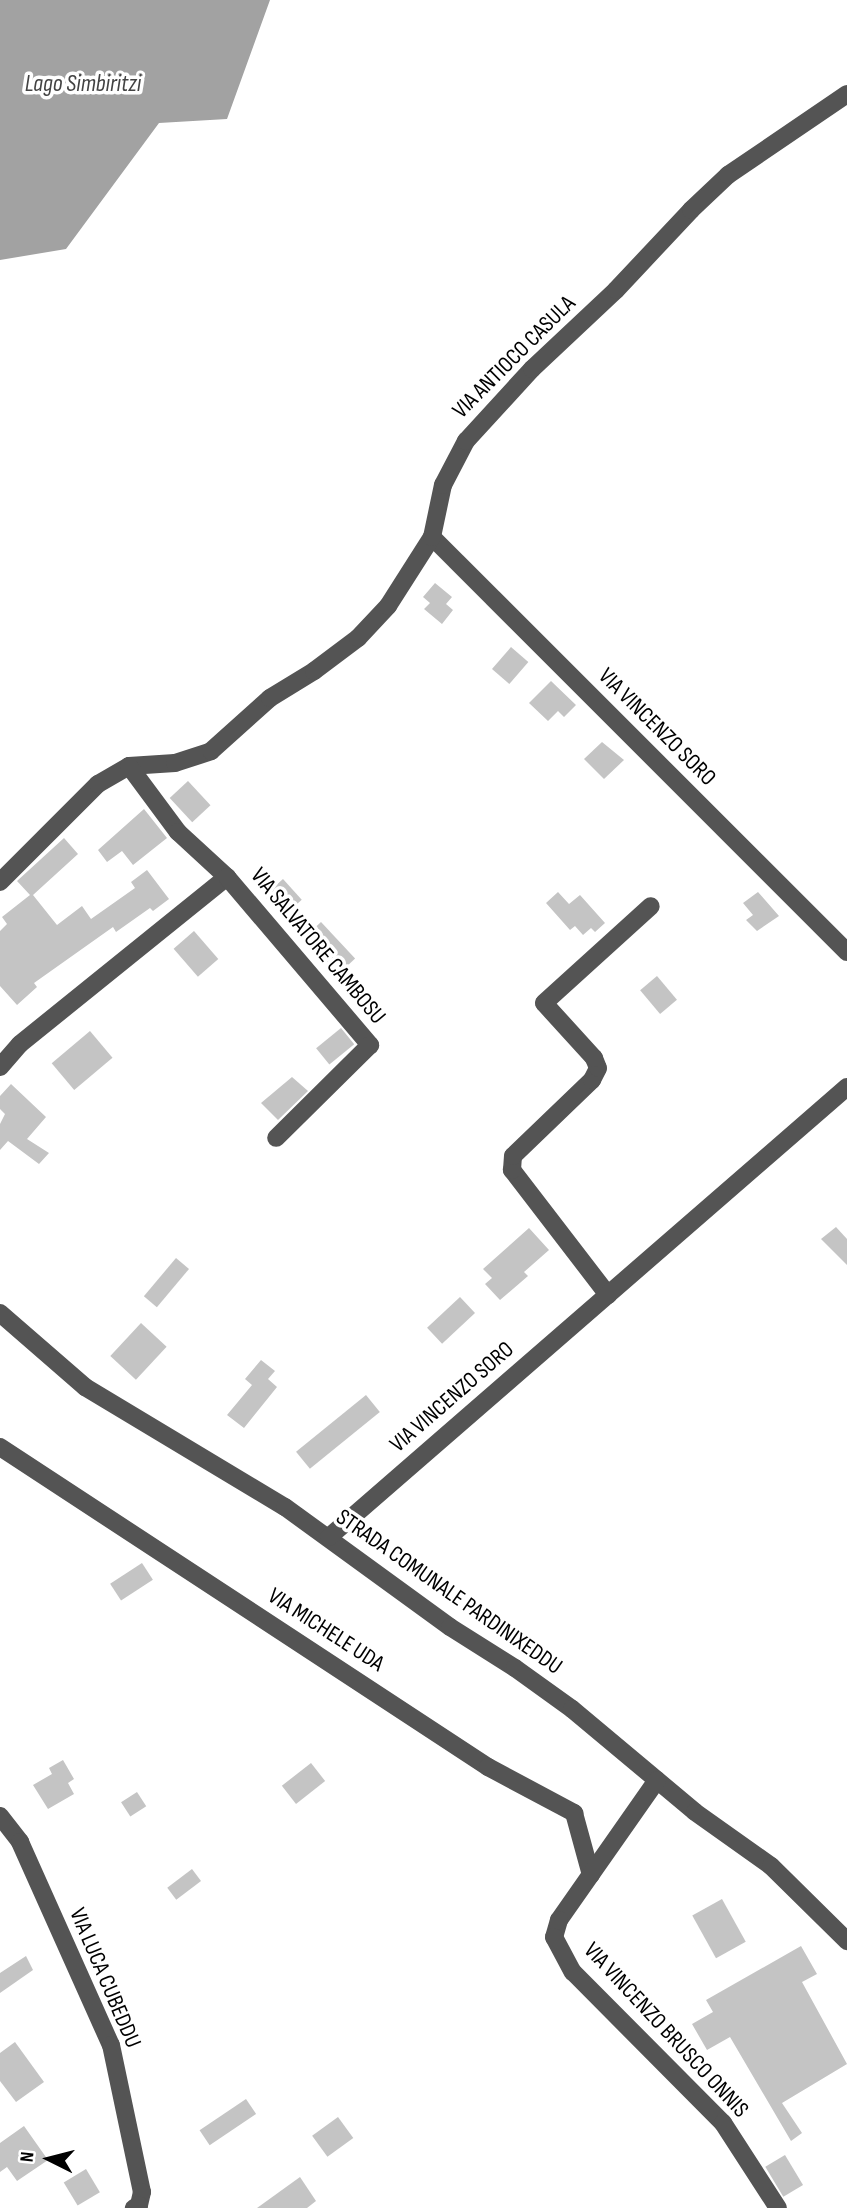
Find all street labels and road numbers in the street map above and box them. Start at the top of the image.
street label: VIA ANTIOCO CASULA [447,290,581,424]
street label: VIA VINCENZO SORO [593,663,721,791]
street label: VIA SALVATORE CAMBOSU [245,862,391,1030]
street label: VIA VINCENZO SORO [385,1336,519,1458]
street label: STRADA COMUNALE PARDINIXEDDU [331,1503,567,1681]
street label: VIA MICHELE UDA [263,1582,389,1678]
street label: VIA LUCA CUBEDDU [63,1904,147,2052]
street label: VIA VINCENZO BRUSCO ONNIS [578,1937,754,2123]

